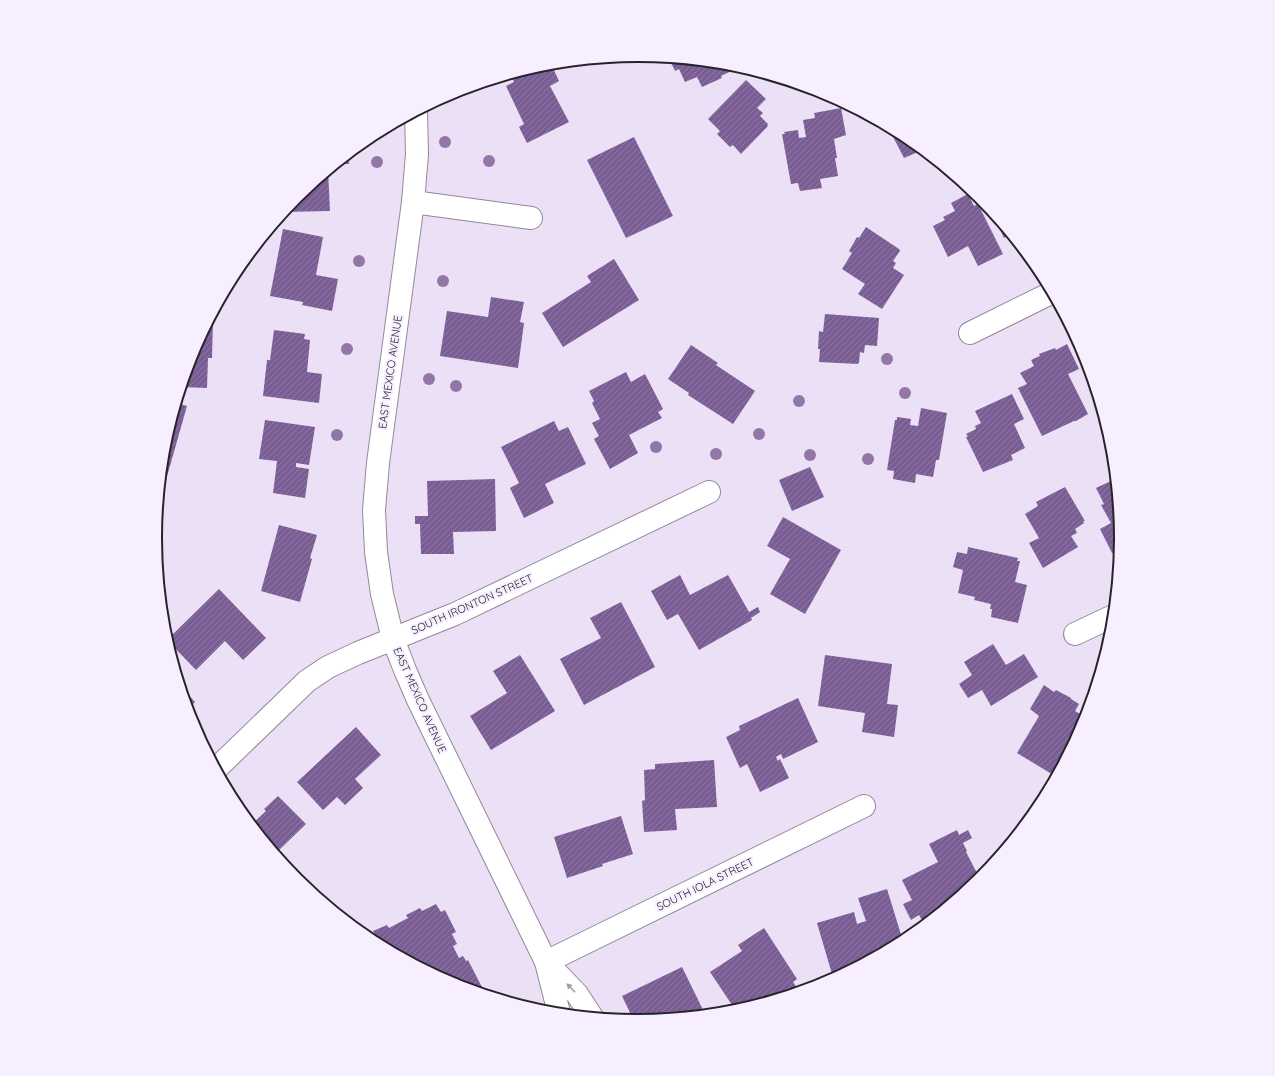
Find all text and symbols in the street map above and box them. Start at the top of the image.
street label: EAST MEXICO AVENUE [375,314,405,430]
street label: SOUTH IRONTON STREET [409,571,535,637]
street label: EAST MEXICO AVENUE [390,645,450,755]
street label: SOUTH IOLA STREET [654,854,756,914]
one-way arrow [566,983,576,993]

